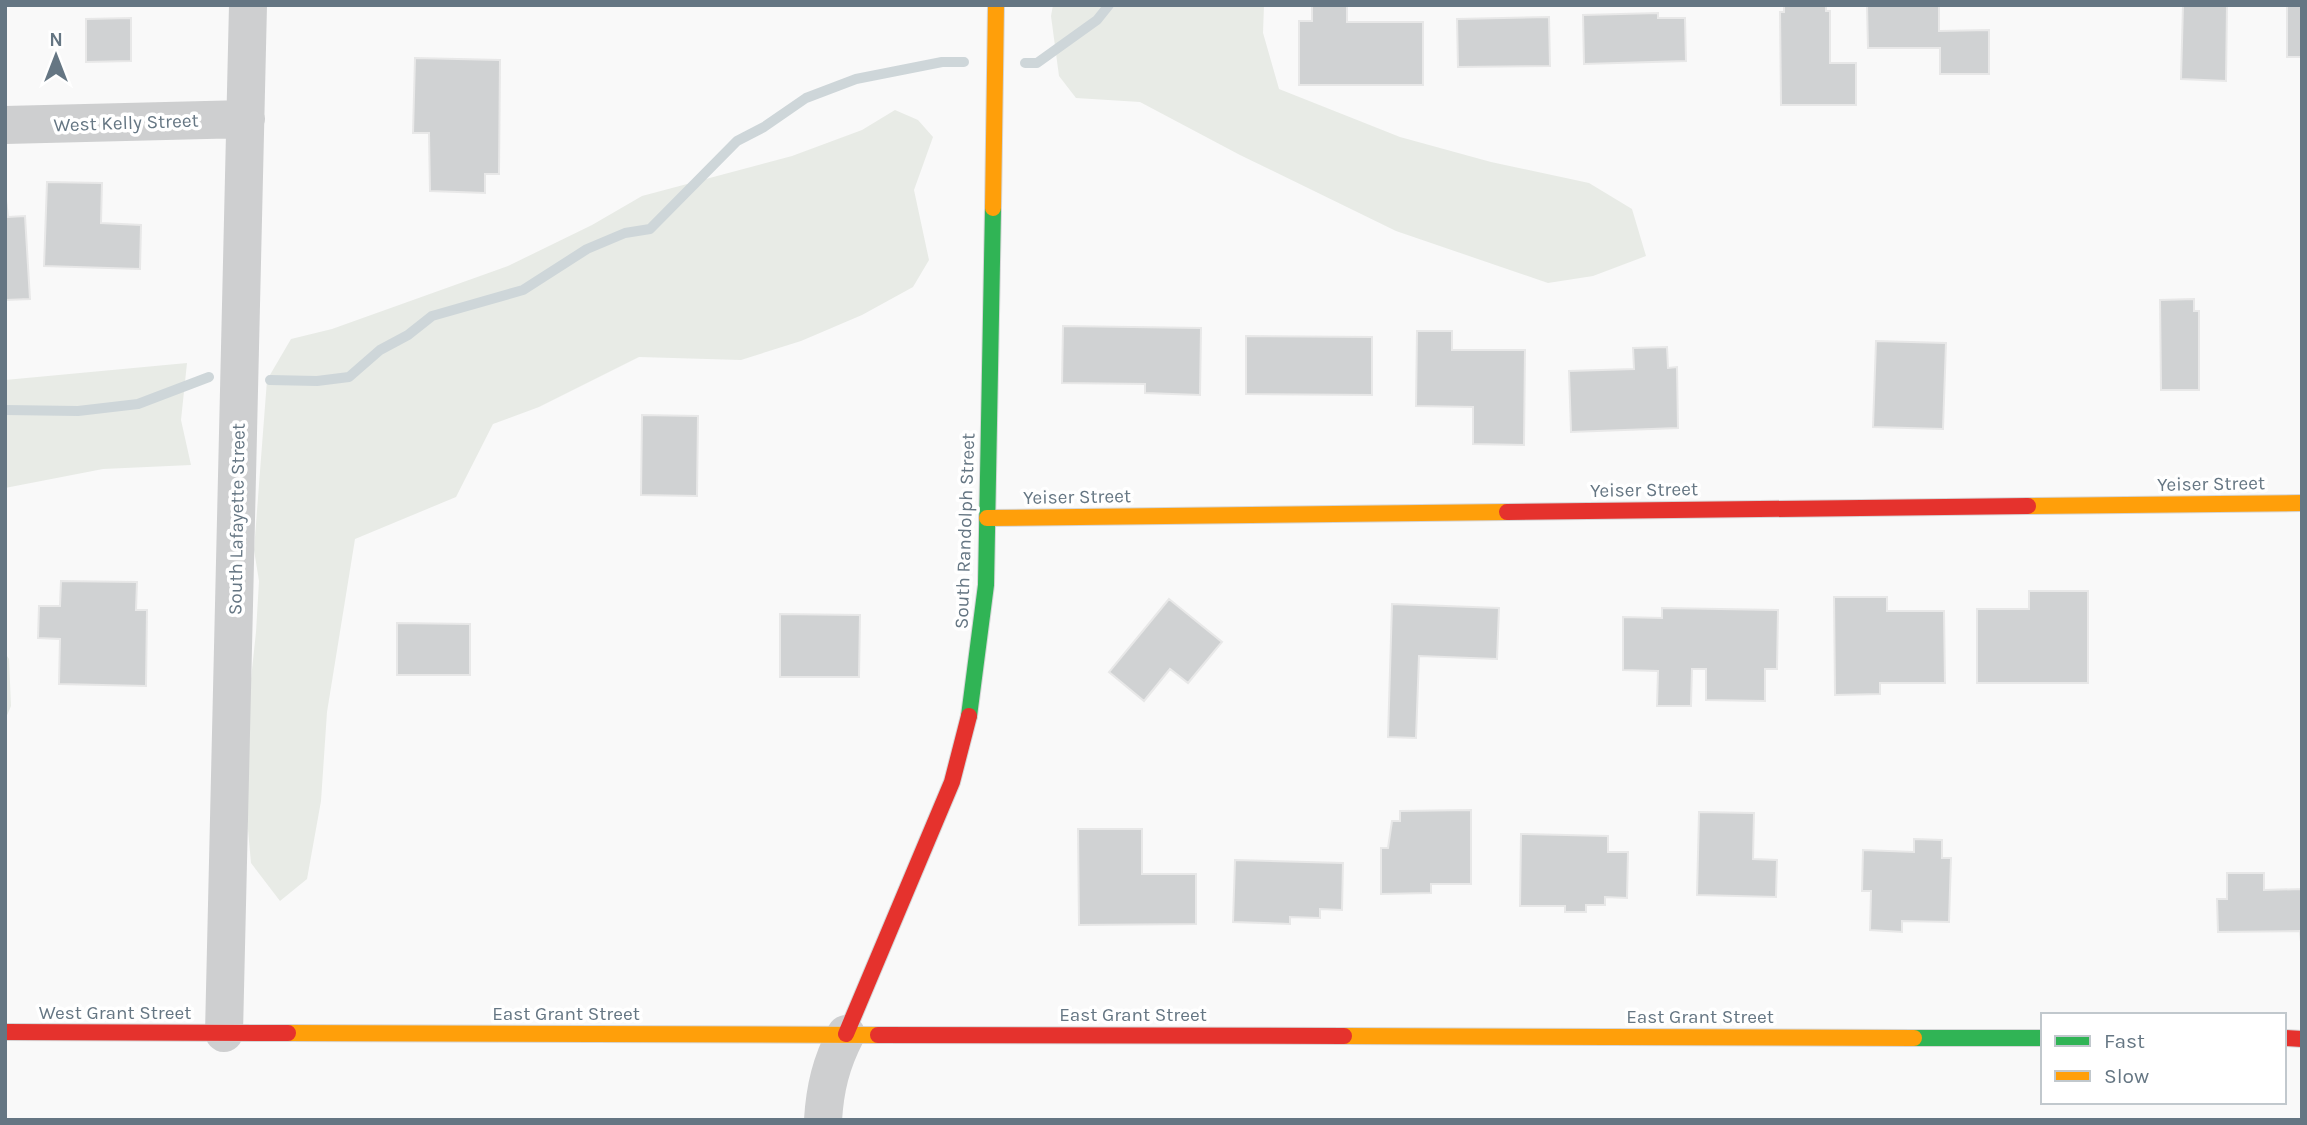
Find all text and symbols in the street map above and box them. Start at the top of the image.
north arrow [21,21,91,91]
text: N [49,29,63,51]
street label: West Kelly Street [53,109,199,137]
street label: South Lafayette Street [224,423,250,615]
street label: South Randolph Street [951,433,979,629]
street label: Yeiser Street [2157,472,2265,496]
street label: Yeiser Street [1590,478,1698,502]
street label: Yeiser Street [1023,485,1131,509]
street label: West Grant Street [39,1002,191,1024]
street label: East Grant Street [492,1003,640,1025]
street label: East Grant Street [1059,1004,1207,1026]
street label: East Grant Street [1626,1006,1774,1028]
legend [2041,1013,2286,1104]
text: Fast [2104,1029,2145,1053]
text: Slow [2104,1064,2149,1088]

